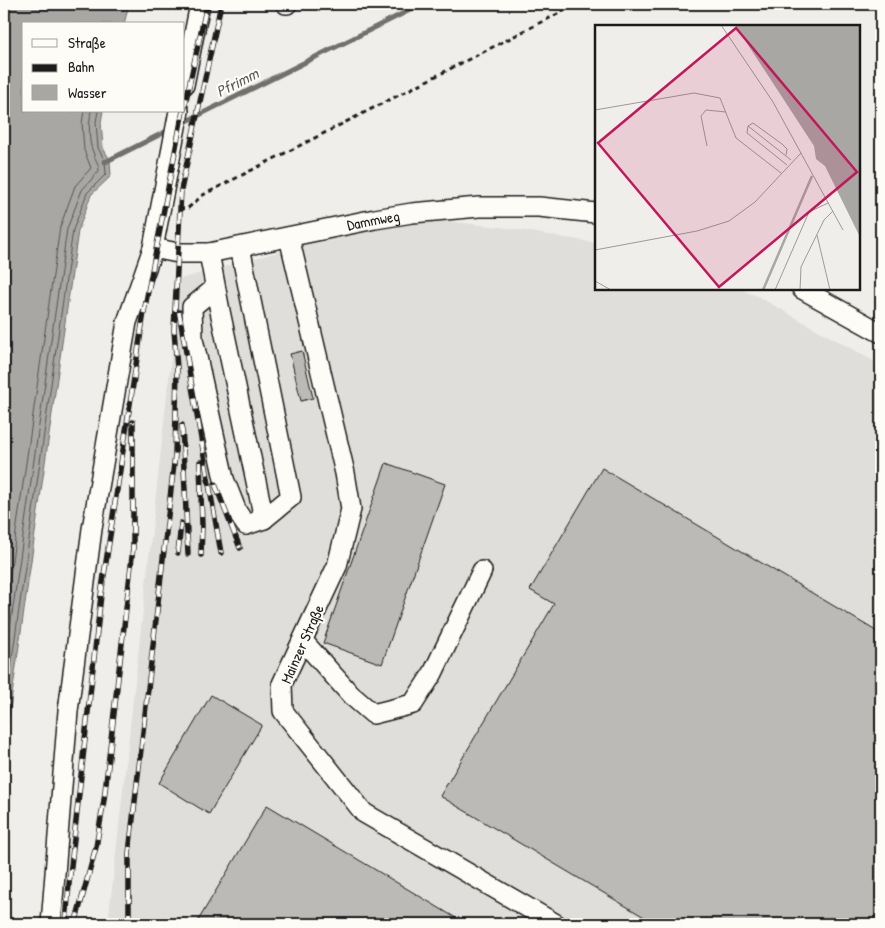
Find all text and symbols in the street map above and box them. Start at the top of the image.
legend [22,22,185,112]
inset map [595,25,860,290]
text: Straße [68,32,106,53]
text: Bahn [68,56,95,77]
water label: Pfrimm [212,61,263,102]
text: Wasser [68,82,107,103]
street label: Dammweg [345,205,401,235]
street label: Mainzer Straße [275,601,329,687]

